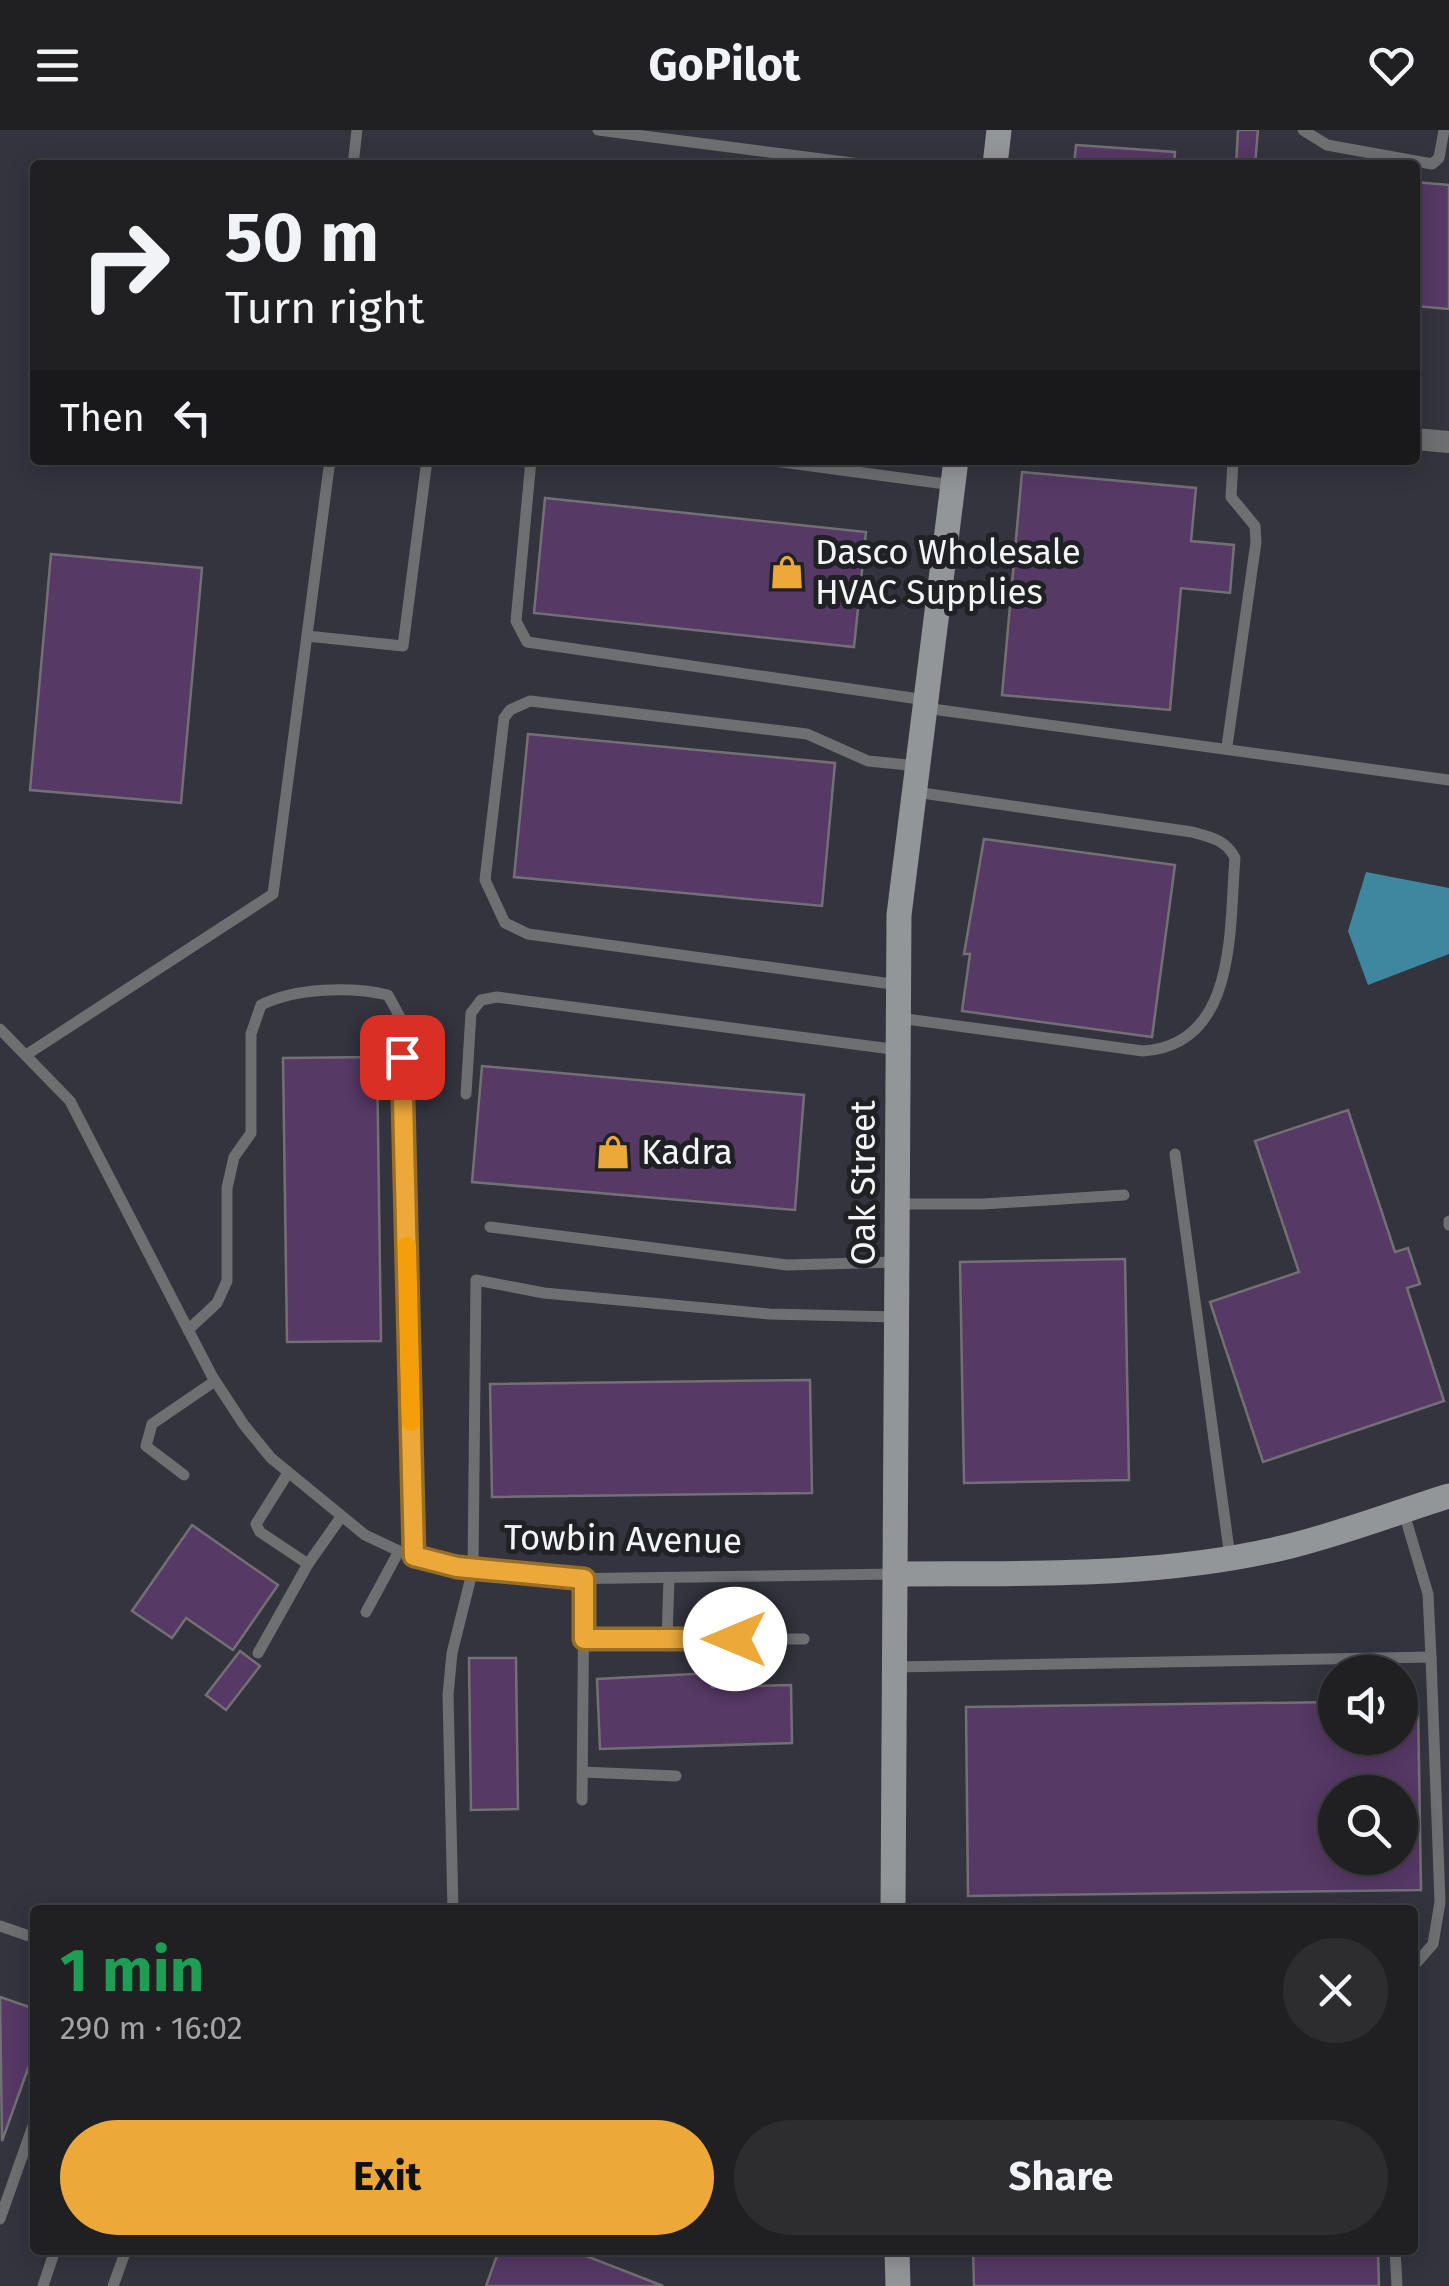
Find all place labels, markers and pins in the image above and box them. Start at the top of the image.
place label: Dasco Wholesale HVAC Supplies [815,531,1081,613]
shop icon: Dasco Wholesale HVAC Supplies [768,553,806,591]
pin [360,1015,445,1100]
place label: Kadra [641,1131,733,1173]
shop icon: Kadra [594,1133,632,1171]

